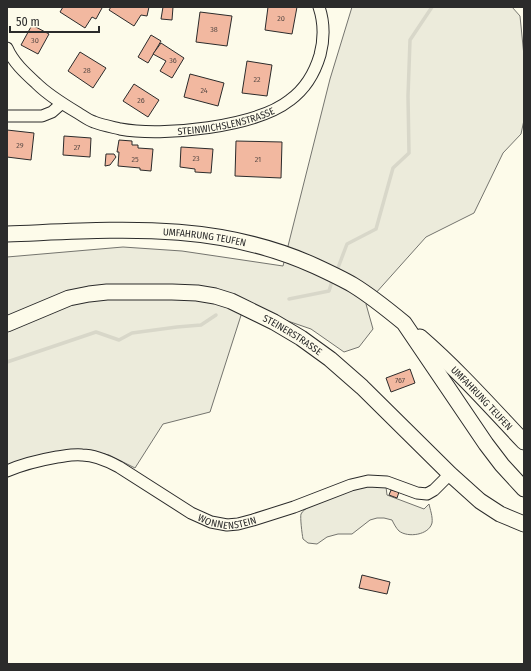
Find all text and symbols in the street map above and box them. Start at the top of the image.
scale bar [10,8,99,34]
house number: 20 [277,14,285,23]
text: 50 m [16,15,40,29]
house number: 38 [210,25,218,34]
house number: 30 [31,36,39,45]
house number: 36 [169,56,177,65]
house number: 28 [83,66,91,75]
house number: 22 [253,75,261,84]
house number: 24 [200,86,208,95]
house number: 26 [137,96,145,105]
street label: STEINWICHSLENSTRASSE [177,105,277,138]
house number: 29 [16,141,24,150]
house number: 27 [74,143,81,152]
house number: 23 [192,154,200,163]
house number: 25 [131,155,139,164]
house number: 21 [255,155,261,164]
street label: UMFAHRUNG TEUFEN [162,226,247,249]
street label: STEINERSTRASSE [261,313,324,358]
street label: UMFAHRUNG TEUFEN [448,364,515,433]
house number: 767 [395,376,406,385]
street label: WONNENSTEIN [196,512,258,532]

